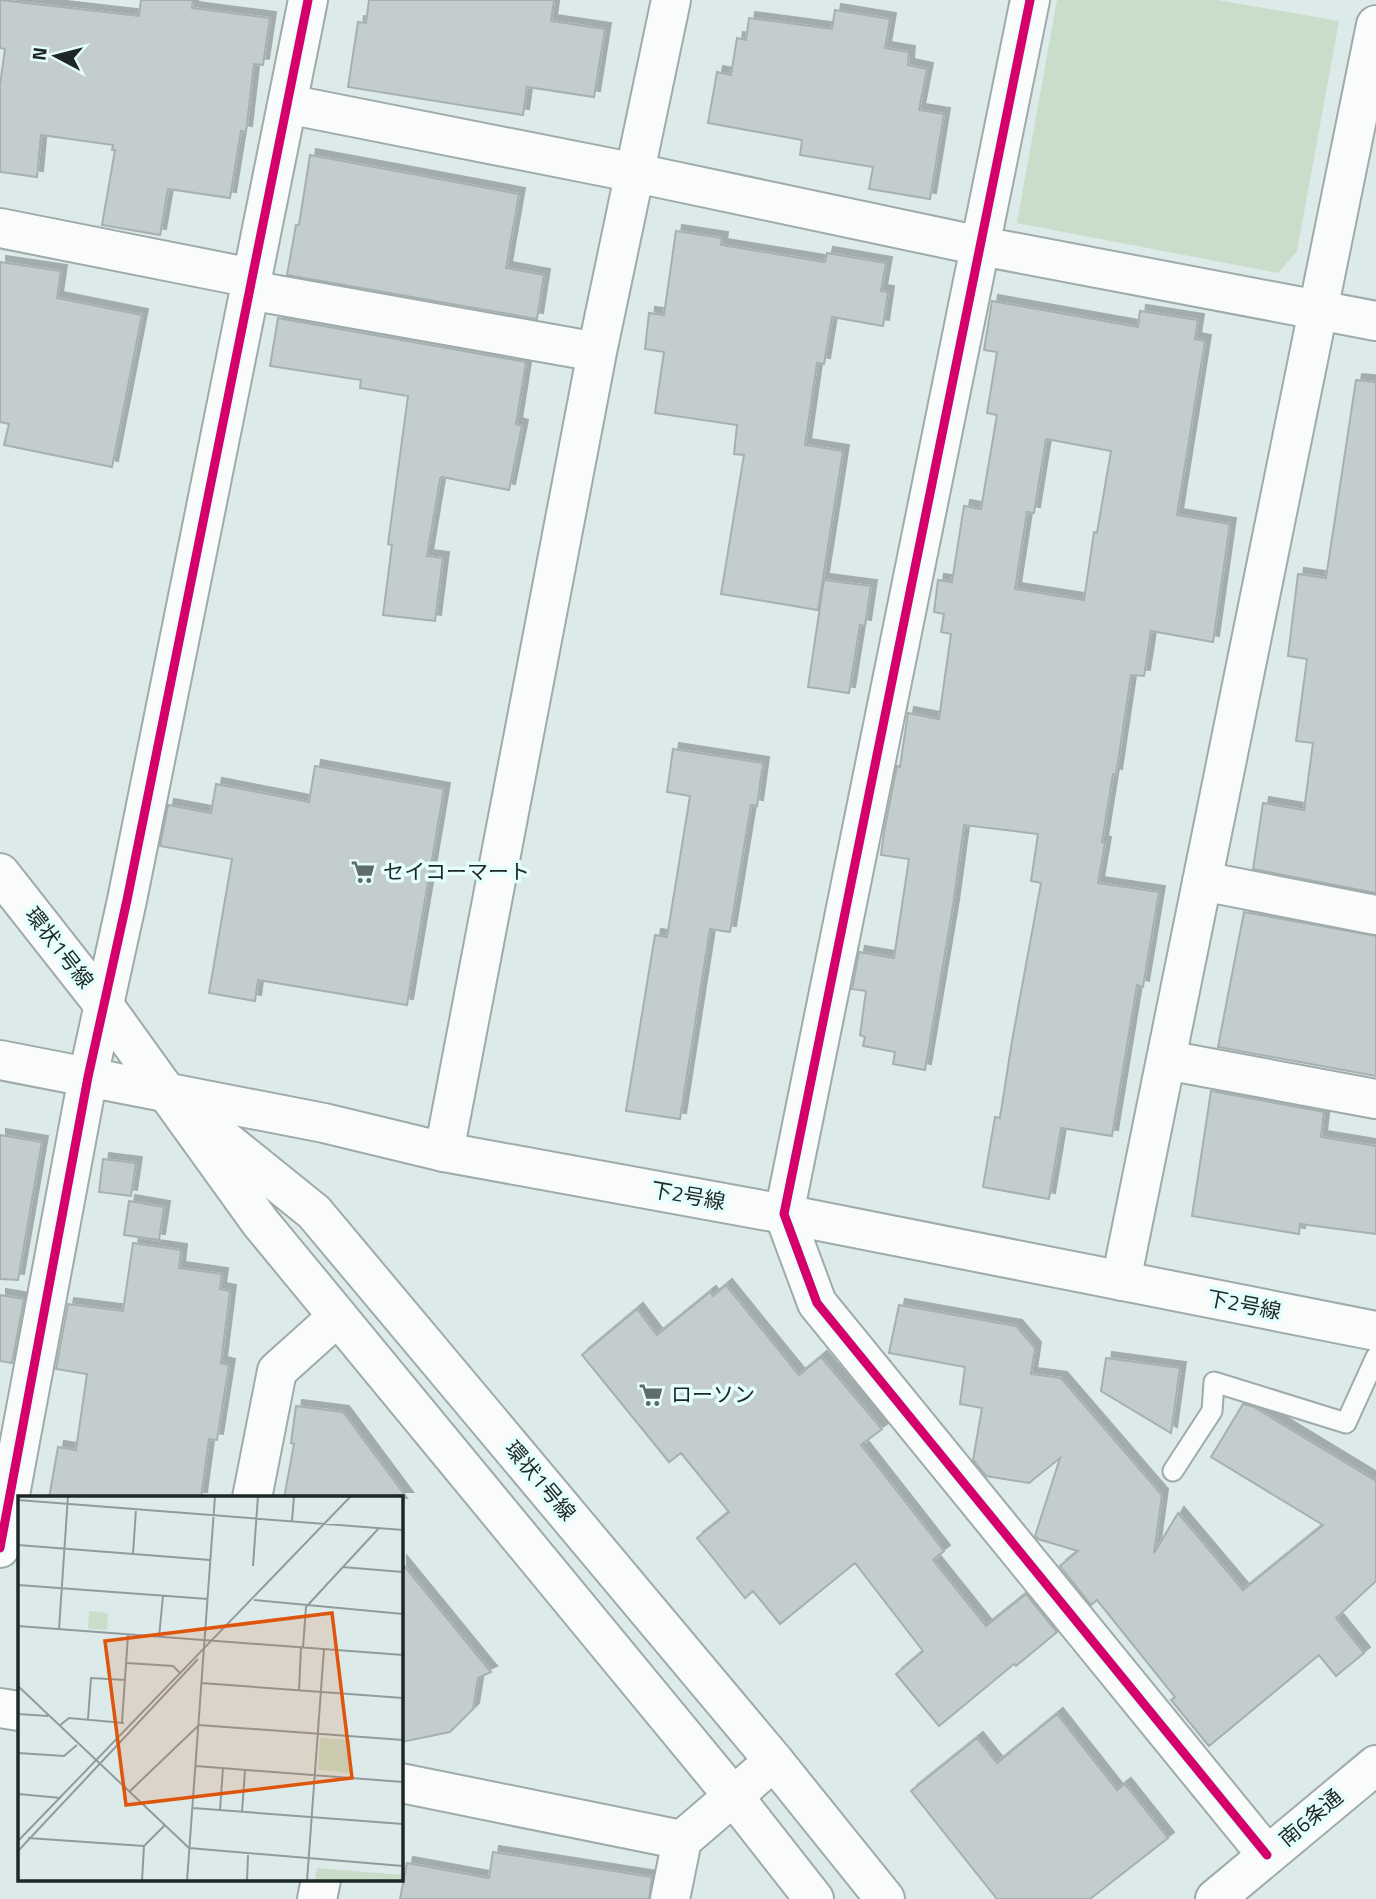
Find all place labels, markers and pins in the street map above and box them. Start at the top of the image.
place label: セイコーマート [383,855,530,887]
supermarket icon: セイコーマート [349,858,377,886]
place label: ローソン [671,1378,755,1410]
supermarket icon: ローソン [637,1381,665,1409]

